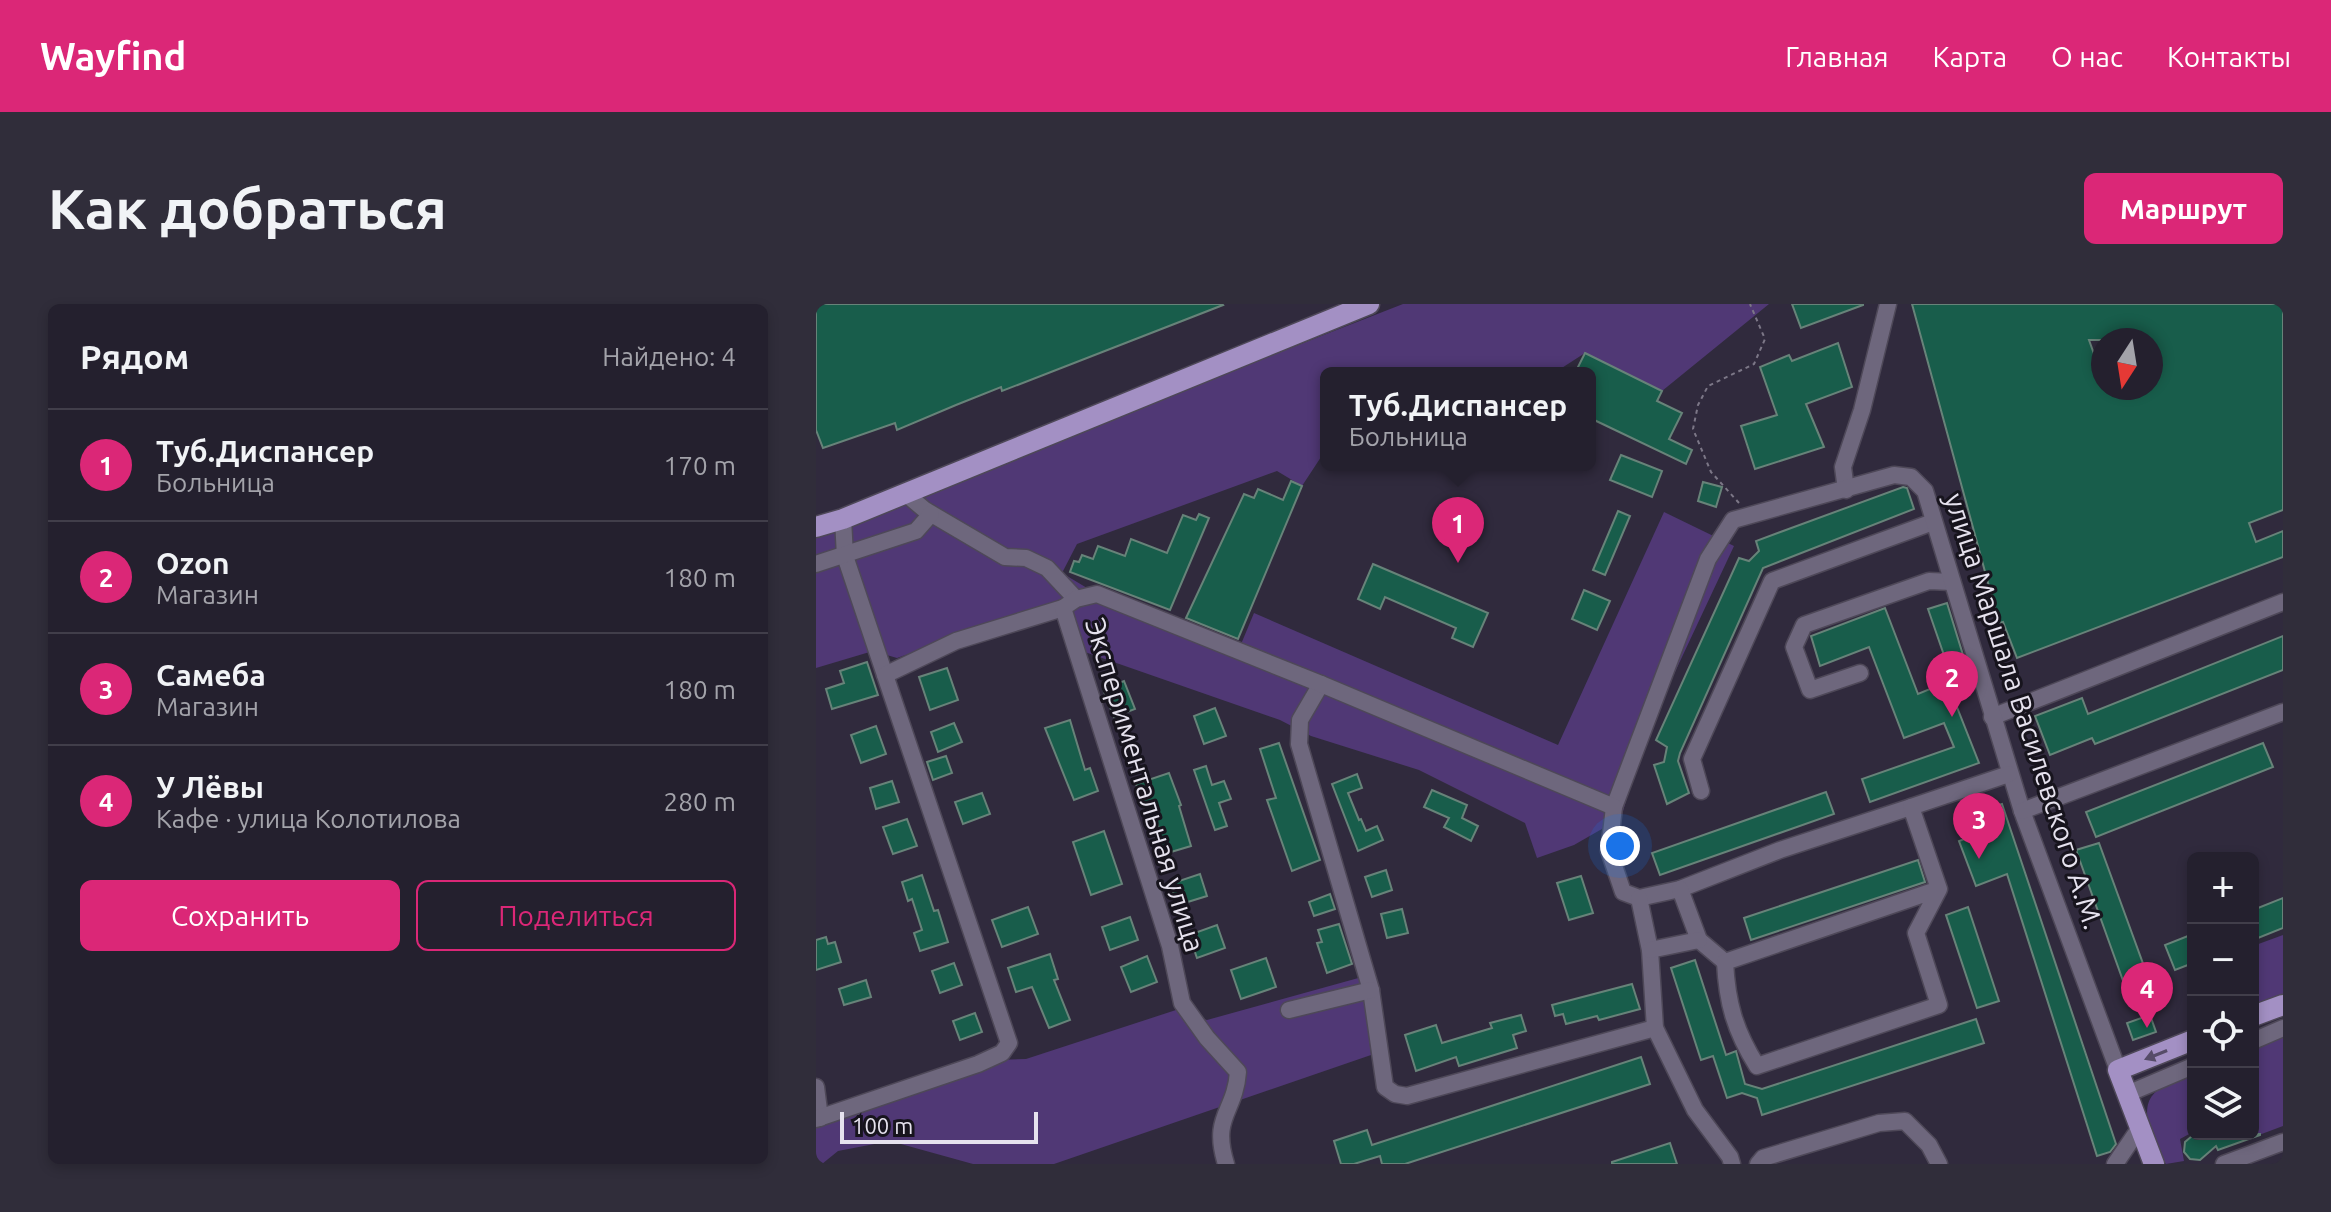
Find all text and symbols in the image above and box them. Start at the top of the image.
text: Wayfind [40,35,186,77]
text: Главная [1785,41,1888,72]
text: Карта [1932,41,2007,72]
text: О нас [2051,41,2123,72]
text: Контакты [2167,41,2291,72]
button: Маршрут [2084,173,2283,244]
text: Как добраться [48,177,447,240]
north arrow [2091,328,2163,400]
text: Рядом [80,337,189,375]
text: Найдено: 4 [602,342,736,371]
popup [1320,367,1596,471]
text: Туб.Диспансер [1349,388,1567,422]
text: Больница [1349,422,1468,451]
text: Туб.Диспансер [156,434,374,468]
text: 1 [99,451,113,480]
text: 170 m [664,451,736,480]
text: Больница [156,468,275,497]
street label: улица Маршала Василевского А.М. [1939,489,2110,933]
pin: 1 [1432,497,1484,563]
text: Ozon [156,546,230,580]
text: 2 [99,563,113,592]
text: 180 m [664,563,736,592]
text: Магазин [156,580,259,609]
street label: Экспериментальная улица [1080,614,1211,955]
pin: 2 [1926,651,1978,717]
text: Самеба [156,658,266,692]
text: 3 [99,675,113,704]
text: 180 m [664,675,736,704]
text: Магазин [156,692,259,721]
text: У Лёвы [156,770,264,804]
text: 4 [99,787,113,816]
text: 280 m [664,787,736,816]
pin: 3 [1953,793,2005,859]
text: Кафе · улица Колотилова [156,804,461,833]
your location [1600,826,1640,866]
map controls [2187,852,2259,1140]
button: + [2187,852,2259,924]
button: Сохранить [80,880,400,951]
button: Поделиться [416,880,736,951]
button: − [2187,924,2259,996]
pin: 4 [2121,962,2173,1028]
button: locate [2187,996,2259,1068]
one-way arrow [2144,1049,2168,1062]
button: layers [2187,1068,2259,1140]
scale bar [840,1108,1038,1144]
text: 100 m [852,1113,913,1138]

